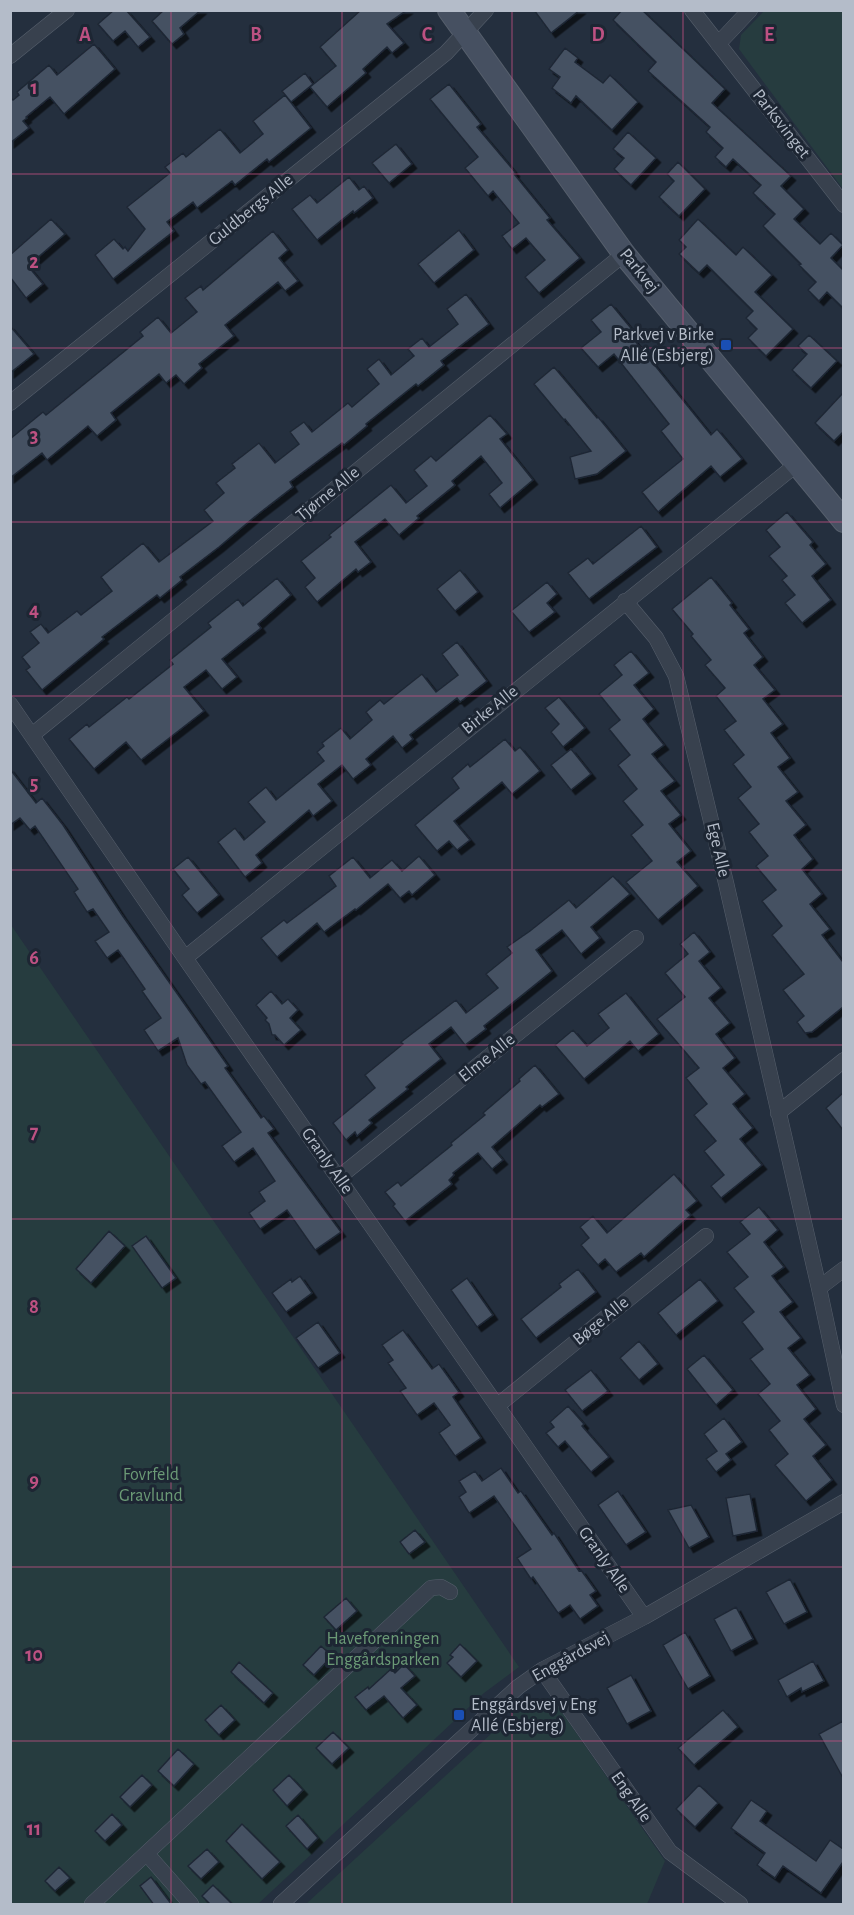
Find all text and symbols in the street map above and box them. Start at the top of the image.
text: A [79,25,91,45]
text: B [250,25,262,45]
text: C [422,25,433,45]
text: D [591,25,605,45]
text: E [764,25,774,45]
text: 1 [30,78,38,98]
street label: Parksvinget [749,86,813,162]
street label: Guldbergs Alle [205,171,297,249]
street label: Parkvej [616,245,662,297]
text: 2 [29,252,39,272]
place label: Parkvej v Birke Allé (Esbjerg) [613,326,714,365]
marker: Parkvej v Birke Allé (Esbjerg) [719,338,733,352]
text: 3 [30,426,38,446]
street label: Tjørne Alle [293,463,363,525]
text: 4 [29,600,39,620]
street label: Birke Alle [458,682,522,738]
text: 5 [30,774,38,794]
street label: Ege Alle [703,821,733,879]
text: 6 [29,948,39,968]
street label: Elme Alle [456,1030,518,1086]
text: 7 [30,1122,39,1142]
street label: Granly Alle [298,1125,356,1197]
street label: Bøge Alle [570,1293,632,1349]
text: 8 [29,1297,39,1317]
park label: Fovrfeld Gravlund [119,1466,183,1505]
text: 9 [29,1471,39,1491]
street label: Granly Alle [575,1524,633,1596]
street label: Enggårdsvej [529,1628,613,1686]
park label: Haveforeningen Enggårdsparken [326,1630,440,1669]
text: 10 [25,1645,43,1665]
place label: Enggårdsvej v Eng Allé (Esbjerg) [471,1696,597,1735]
marker: Enggårdsvej v Eng Allé (Esbjerg) [452,1708,466,1722]
street label: Eng Alle [607,1768,655,1826]
text: 11 [27,1819,41,1839]

